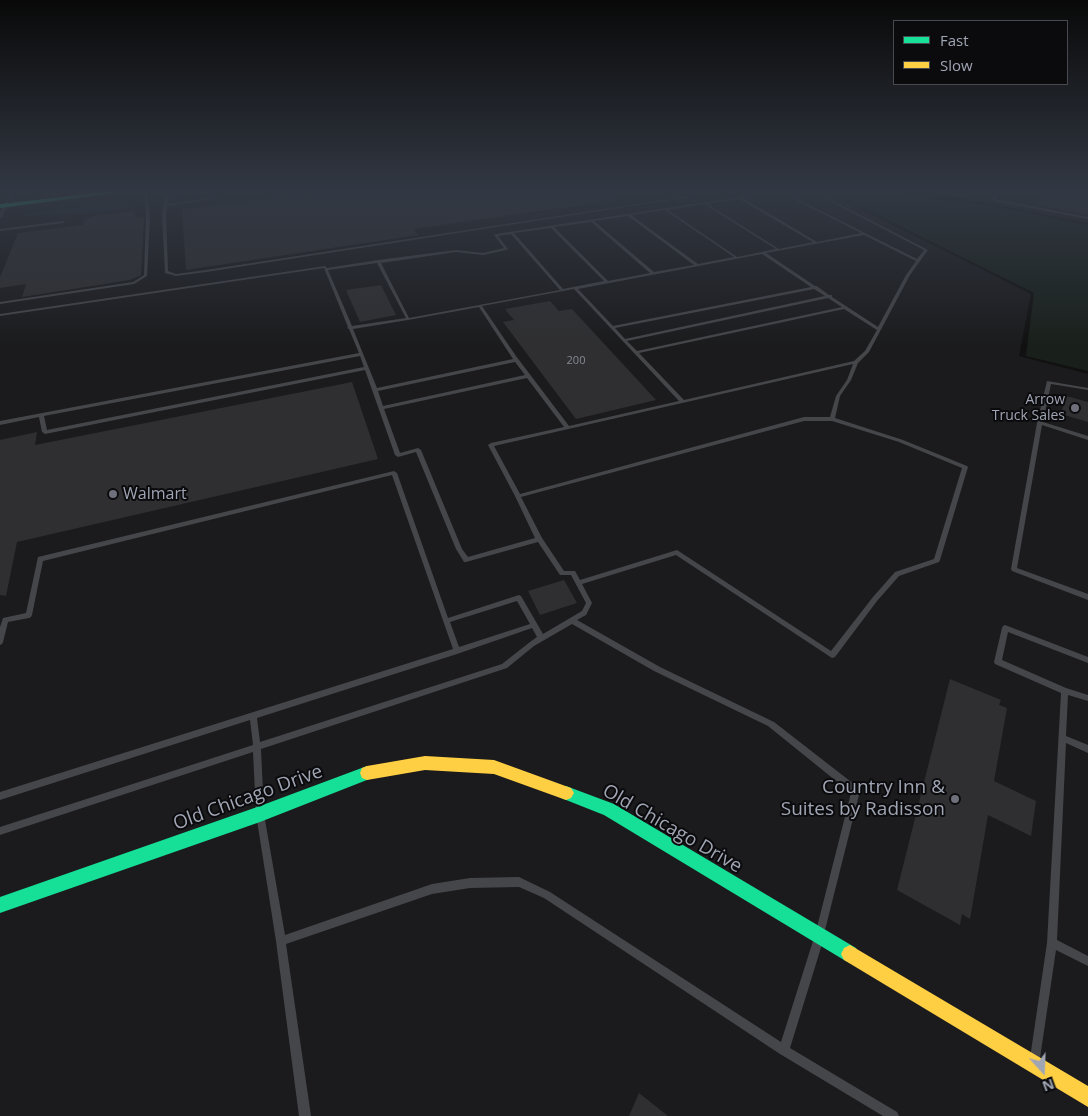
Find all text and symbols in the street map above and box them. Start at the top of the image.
legend [893,20,1068,85]
text: Fast [940,30,969,50]
text: Slow [940,55,973,75]
house number: 200 [567,354,585,368]
place label: Arrow Truck Sales [992,392,1065,424]
marker: Arrow Truck Sales [1069,402,1081,414]
place label: Walmart [123,484,187,504]
marker: Walmart [107,488,119,500]
street label: Old Chicago Drive [170,760,326,836]
place label: Country Inn & Suites by Radisson [781,777,945,821]
street label: Old Chicago Drive [598,780,746,878]
marker: Country Inn & Suites by Radisson [949,793,961,805]
north arrow [1018,1046,1068,1096]
text: N [1040,1075,1057,1096]

